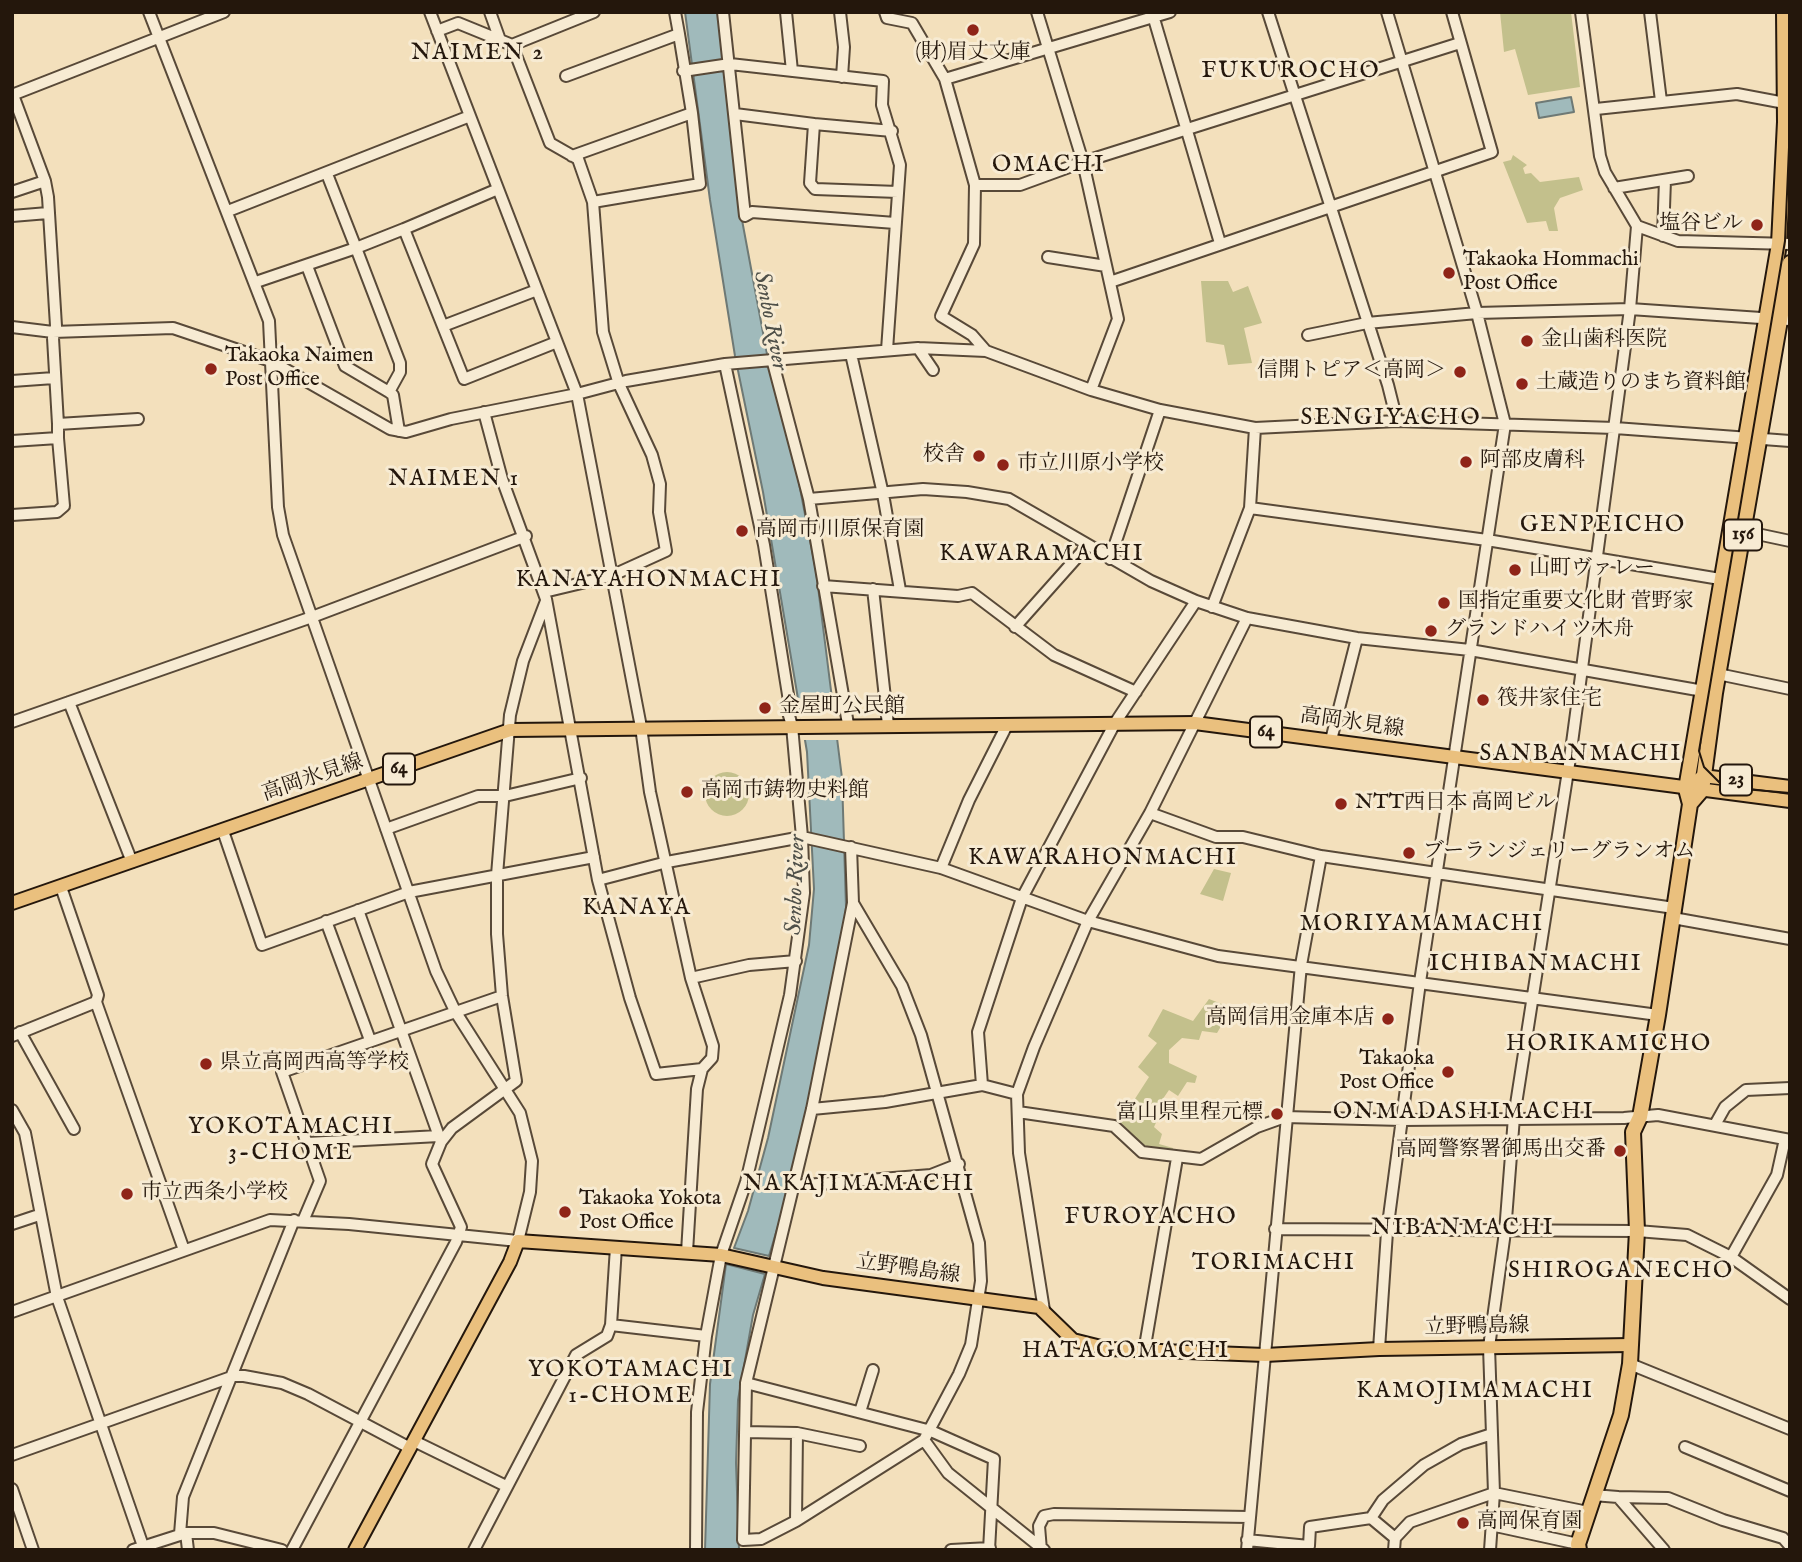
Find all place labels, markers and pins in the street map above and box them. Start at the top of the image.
marker: (財)眉丈文庫 [965,22,981,38]
place label: (財)眉丈文庫 [915,41,1031,67]
place label: 塩谷ビル [1659,212,1743,238]
marker: 塩谷ビル [1749,217,1765,233]
place label: Takaoka Hommachi Post Office [1463,248,1639,298]
marker: Takaoka Hommachi Post Office [1441,265,1457,281]
place label: 金山歯科医院 [1541,328,1667,354]
marker: 金山歯科医院 [1519,333,1535,349]
place label: Takaoka Naimen Post Office [225,344,373,394]
place label: 信開トピア＜高岡＞ [1257,359,1446,385]
marker: Takaoka Naimen Post Office [203,361,219,377]
marker: 信開トピア＜高岡＞ [1452,364,1468,380]
place label: 土蔵造りのまち資料館 [1536,371,1746,397]
marker: 土蔵造りのまち資料館 [1514,376,1530,392]
place label: 校舎 [923,443,965,469]
marker: 校舎 [971,448,987,464]
place label: 阿部皮膚科 [1480,449,1585,475]
place label: 市立川原小学校 [1017,452,1164,478]
marker: 阿部皮膚科 [1458,454,1474,470]
marker: 市立川原小学校 [995,457,1011,473]
place label: 高岡市川原保育園 [756,518,924,544]
marker: 高岡市川原保育園 [734,523,750,539]
place label: 山町ヴァレー [1529,557,1655,583]
marker: 山町ヴァレー [1507,562,1523,578]
place label: 国指定重要文化財 菅野家 [1458,590,1694,616]
marker: 国指定重要文化財 菅野家 [1436,595,1452,611]
place label: グランドハイツ木舟 [1445,618,1634,644]
marker: グランドハイツ木舟 [1423,623,1439,639]
place label: 筏井家住宅 [1497,687,1602,713]
marker: 筏井家住宅 [1475,692,1491,708]
place label: 金屋町公民館 [779,695,905,721]
marker: 金屋町公民館 [757,700,773,716]
place label: 高岡市鋳物史料館 [701,779,869,805]
marker: 高岡市鋳物史料館 [679,784,695,800]
place label: NTT西日本 高岡ビル [1355,791,1556,817]
marker: NTT西日本 高岡ビル [1333,796,1349,812]
place label: ブーランジェリーグランオム [1423,840,1695,866]
marker: ブーランジェリーグランオム [1401,845,1417,861]
place label: 高岡信用金庫本店 [1206,1006,1374,1032]
marker: 高岡信用金庫本店 [1380,1011,1396,1027]
place label: Takaoka Post Office [1339,1047,1434,1097]
place label: 県立高岡西高等学校 [220,1051,409,1077]
marker: 県立高岡西高等学校 [198,1056,214,1072]
marker: Takaoka Post Office [1440,1064,1456,1080]
place label: 富山県里程元標 [1116,1101,1263,1127]
marker: 富山県里程元標 [1269,1106,1285,1122]
place label: 高岡警察署御馬出交番 [1396,1138,1606,1164]
marker: 高岡警察署御馬出交番 [1612,1143,1628,1159]
place label: 市立西条小学校 [141,1181,288,1207]
marker: 市立西条小学校 [119,1186,135,1202]
place label: Takaoka Yokota Post Office [579,1187,721,1237]
marker: Takaoka Yokota Post Office [557,1204,573,1220]
place label: 高岡保育園 [1477,1510,1582,1536]
marker: 高岡保育園 [1455,1515,1471,1531]

